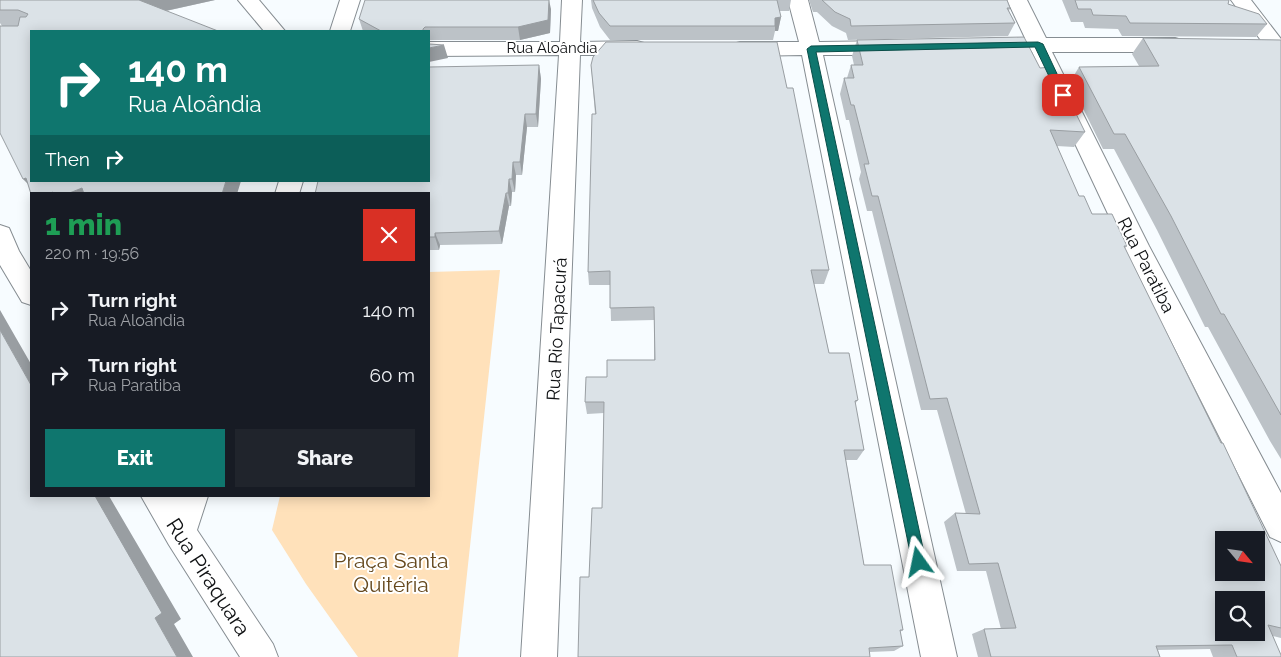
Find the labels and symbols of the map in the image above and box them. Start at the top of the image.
street label: Rua Aloândia [507,39,597,57]
pin [1042,74,1084,116]
street label: Rua Paratiba [1113,213,1180,316]
street label: Rua Rio Tapacurá [542,257,571,401]
street label: Rua Piraquara [161,513,256,640]
north arrow [1215,531,1265,581]
position arrow [892,535,944,587]
park label: Praça Santa Quitéria [334,548,448,597]

